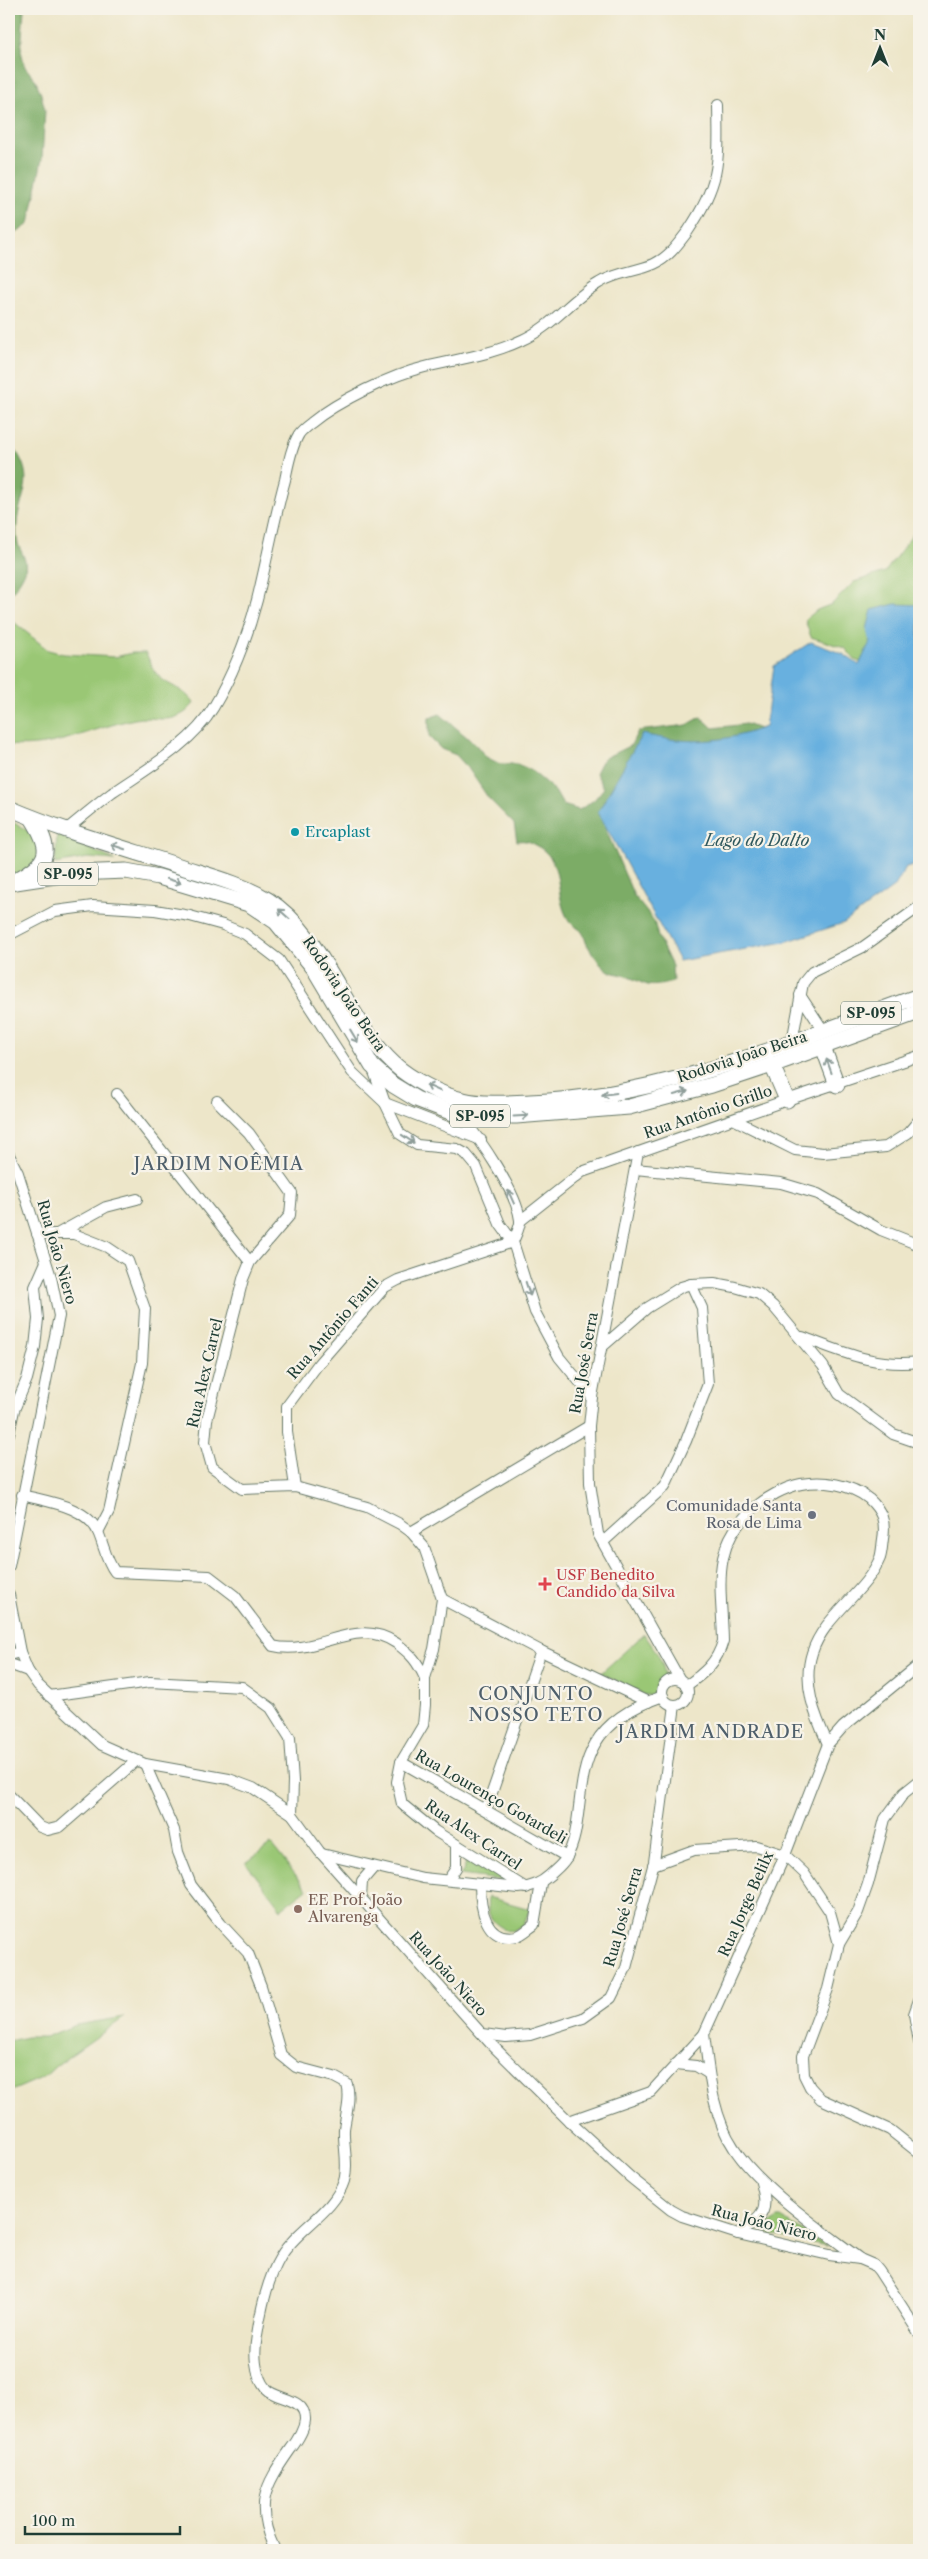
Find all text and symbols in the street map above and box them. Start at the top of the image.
north arrow [856,22,906,72]
text: N [874,26,886,44]
place label: Ercaplast [305,822,371,841]
marker: Ercaplast [289,826,301,838]
water label: Lago do Dalto [703,830,809,850]
one-way arrow [111,841,127,851]
road number: SP-095 [38,862,98,886]
one-way arrow [165,877,181,887]
one-way arrow [277,908,290,920]
street label: Rodovia João Beira [299,932,390,1055]
road number: SP-095 [841,1001,901,1024]
street label: Rodovia João Beira [675,1027,809,1086]
one-way arrow [350,1029,360,1043]
one-way arrow [824,1059,833,1074]
street label: Rua Antônio Grillo [641,1081,775,1142]
one-way arrow [426,1082,441,1092]
one-way arrow [673,1088,689,1097]
one-way arrow [602,1089,618,1099]
road number: SP-095 [450,1104,510,1128]
one-way arrow [512,1111,528,1120]
one-way arrow [401,1135,415,1145]
district label: JARDIM NOÊMIA [131,1152,304,1175]
one-way arrow [505,1190,515,1205]
street label: Rua João Niero [33,1197,81,1306]
street label: Rua Antônio Fanti [283,1272,383,1383]
one-way arrow [523,1280,533,1296]
street label: Rua José Serra [565,1310,602,1415]
street label: Rua Alex Carrel [183,1316,226,1430]
place label: Comunidade Santa Rosa de Lima [666,1496,802,1532]
marker: Comunidade Santa Rosa de Lima [806,1509,818,1521]
place label: USF Benedito Candido da Silva [556,1565,675,1601]
marker: USF Benedito Candido da Silva [538,1577,552,1591]
district label: CONJUNTO NOSSO TETO [469,1683,603,1726]
district label: JARDIM ANDRADE [615,1721,804,1743]
street label: Rua Lourenço Gotardeli [412,1745,571,1848]
street label: Rua Alex Carrel [422,1795,525,1874]
street label: Rua Jorge Belilx [714,1848,777,1960]
street label: Rua José Serra [599,1865,646,1969]
place label: EE Prof. João Alvarenga [307,1890,403,1926]
marker: EE Prof. João Alvarenga [292,1903,304,1915]
street label: Rua João Niero [405,1927,492,2020]
street label: Rua João Niero [709,2200,819,2245]
scale bar [25,2504,180,2536]
text: 100 m [32,2511,75,2530]

